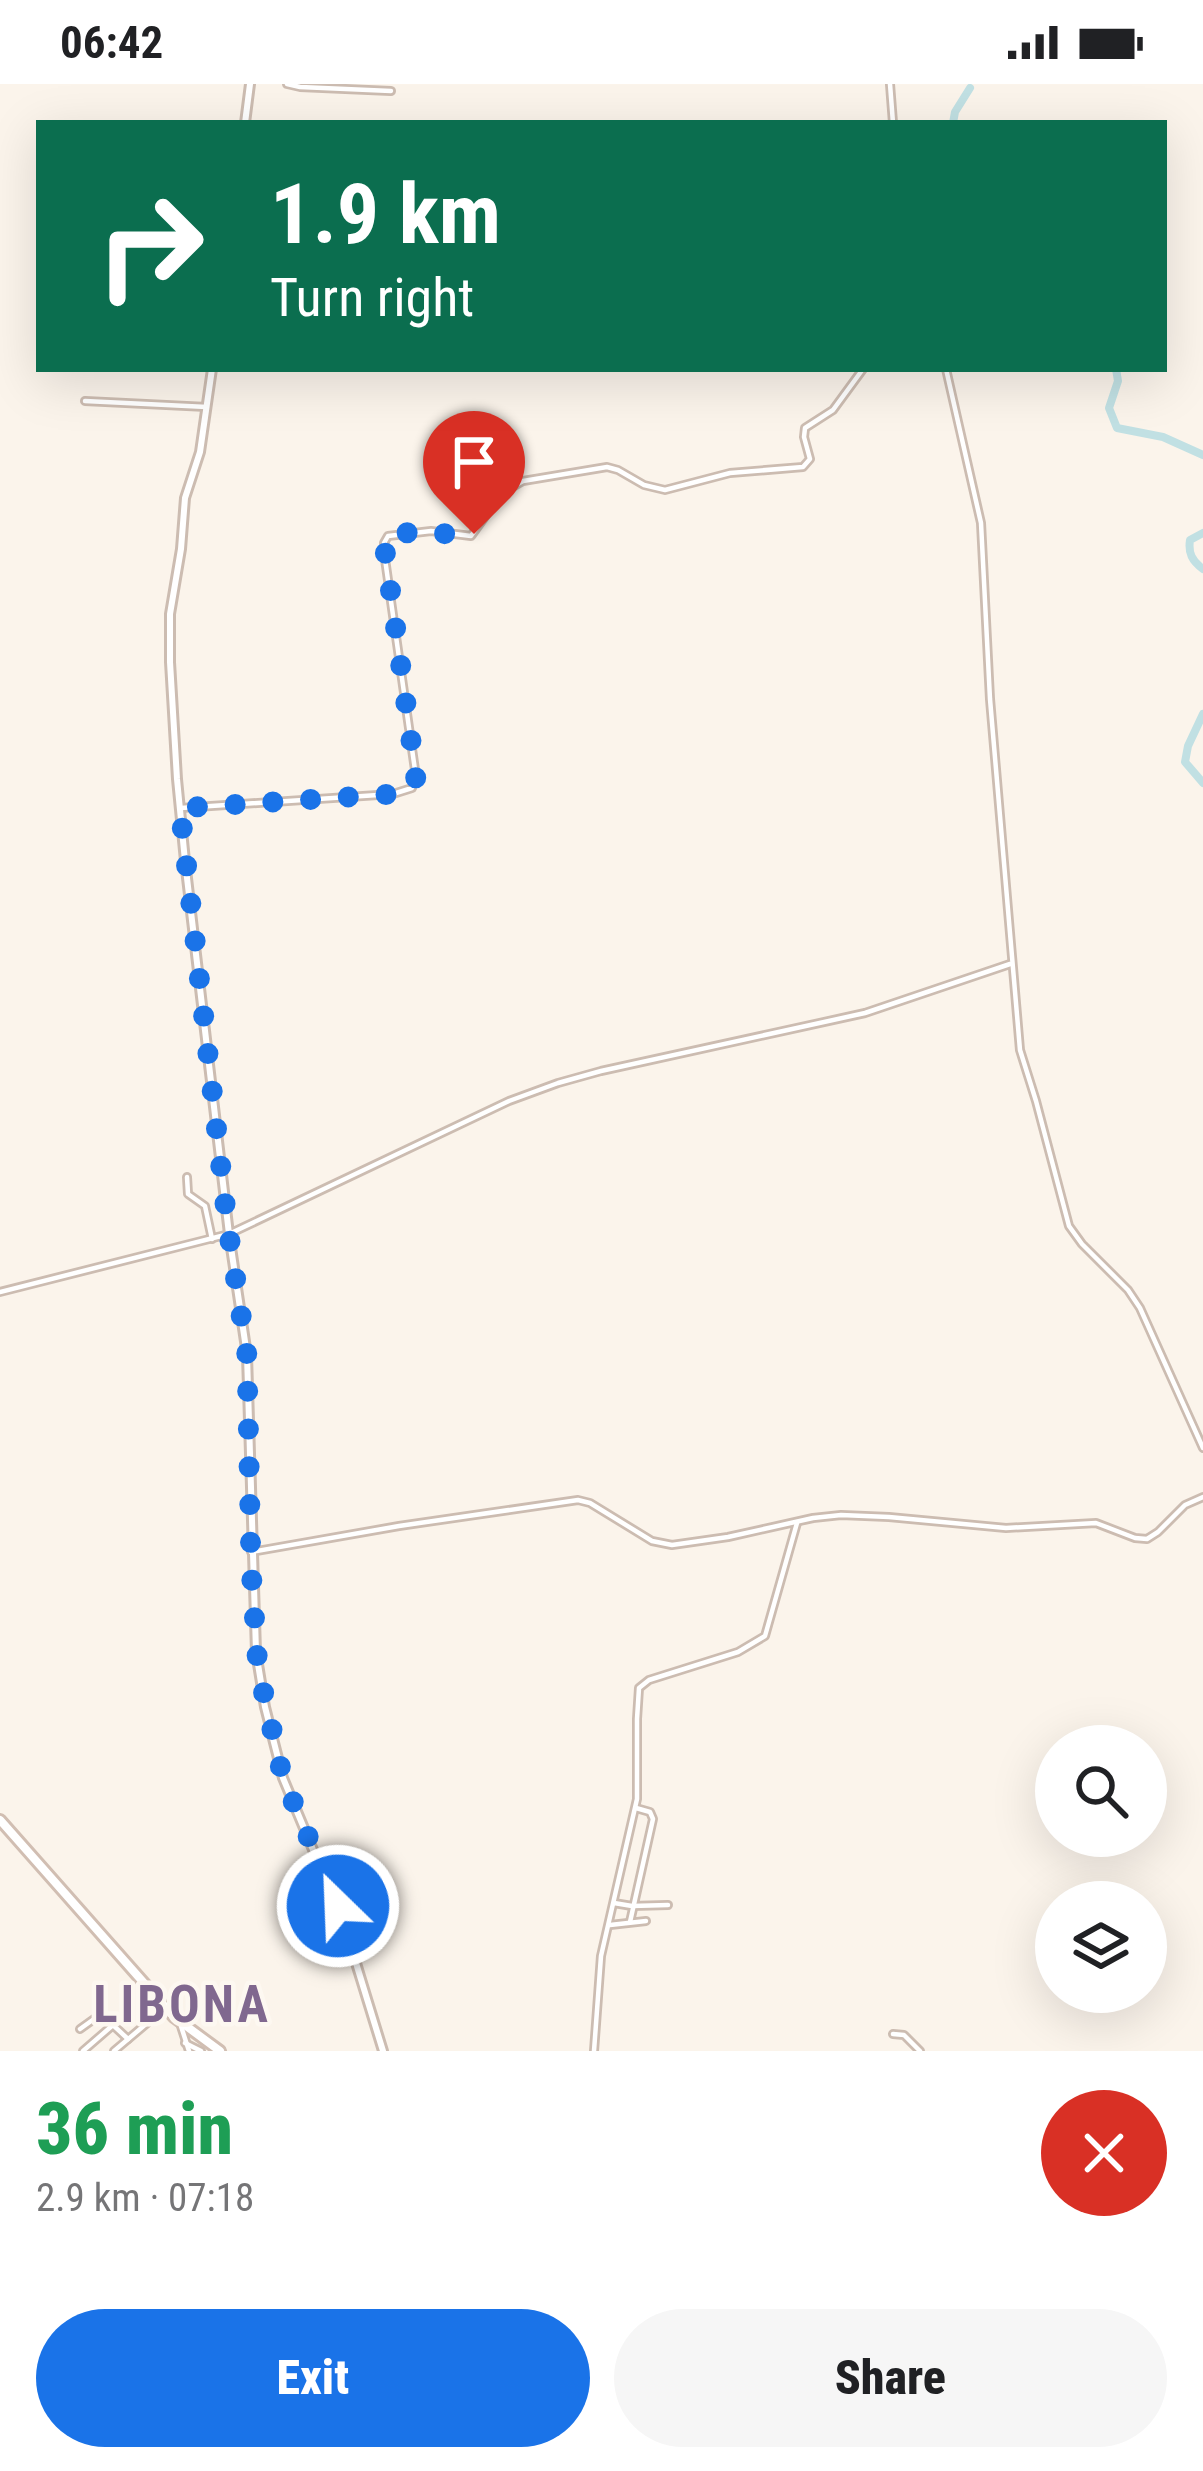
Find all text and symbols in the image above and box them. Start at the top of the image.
text: 06:42 [60,16,163,69]
text: 1.9 km [270,165,501,264]
icon: right [72,168,228,324]
text: Turn right [270,266,474,329]
pin [423,411,525,534]
icon: arrive [441,429,507,495]
map controls [1035,1725,1167,2013]
button: search [1035,1725,1167,1857]
position arrow [275,1843,401,1969]
button: layers [1035,1881,1167,2013]
district label: LIBONA [93,1975,271,2034]
text: 36 min [36,2087,233,2172]
button: close [1041,2090,1167,2216]
text: 2.9 km · 07:18 [36,2175,254,2221]
button: Exit [36,2309,590,2447]
button: Share [614,2309,1167,2447]

